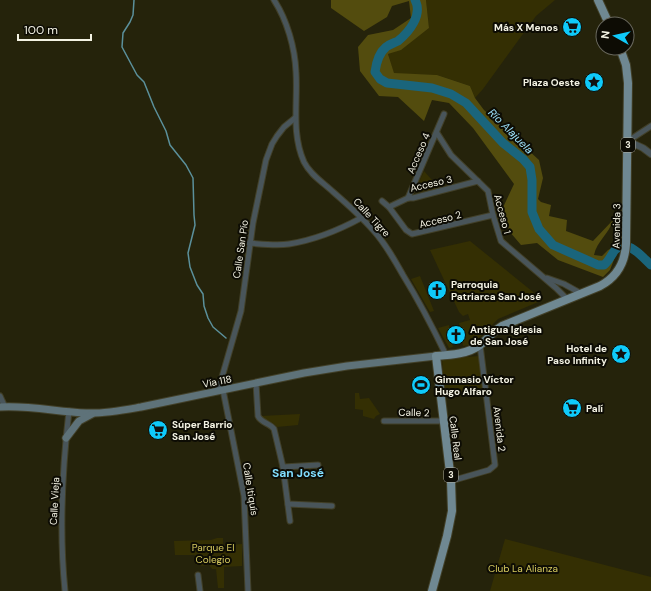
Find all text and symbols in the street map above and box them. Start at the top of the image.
scale bar [18,16,91,42]
supermarket icon: Más X Menos [561,16,583,38]
north arrow [595,16,635,56]
place label: Más X Menos [494,21,558,34]
text: 100 m [24,22,58,38]
text: N [598,30,613,40]
place icon: Plaza Oeste [583,71,605,93]
place label: Plaza Oeste [523,76,580,89]
water label: Río Alajuela [485,105,537,157]
street label: Acceso 4 [404,131,433,176]
road number: 3 [621,138,635,152]
street label: Acceso 3 [409,172,454,195]
street label: Acceso 1 [491,193,514,235]
street label: Calle Tigre [350,195,393,240]
street label: Avenida 3 [610,203,623,249]
street label: Acceso 2 [418,208,463,231]
street label: Calle San Pío [230,219,251,279]
place label: Parroquia Patriarca San José [451,278,541,303]
church icon: Parroquia Patriarca San José [426,279,448,301]
place label: Antigua Iglesia de San José [470,323,542,348]
church icon: Antigua Iglesia de San José [445,324,467,346]
place label: Hotel de Paso Infinity [547,342,607,367]
place icon: Hotel de Paso Infinity [610,343,632,365]
street label: Vía 118 [201,372,233,391]
place label: Gimnasio Víctor Hugo Alfaro [435,373,514,398]
sports icon: Gimnasio Víctor Hugo Alfaro [410,374,432,396]
supermarket icon: Palí [561,397,583,419]
place label: Palí [586,402,603,415]
street label: Calle 2 [398,406,430,419]
street label: Avenida 2 [490,406,509,452]
street label: Calle Real [446,415,465,461]
place label: Súper Barrio San José [172,418,232,443]
supermarket icon: Súper Barrio San José [147,419,169,441]
street label: Calle Itiquís [240,462,261,516]
district label: San José [272,465,324,481]
road number: 3 [444,468,458,482]
street label: Calle Vieja [47,477,62,525]
park label: Parque El Colegio [192,541,234,566]
park label: Club La Alianza [488,562,558,575]

